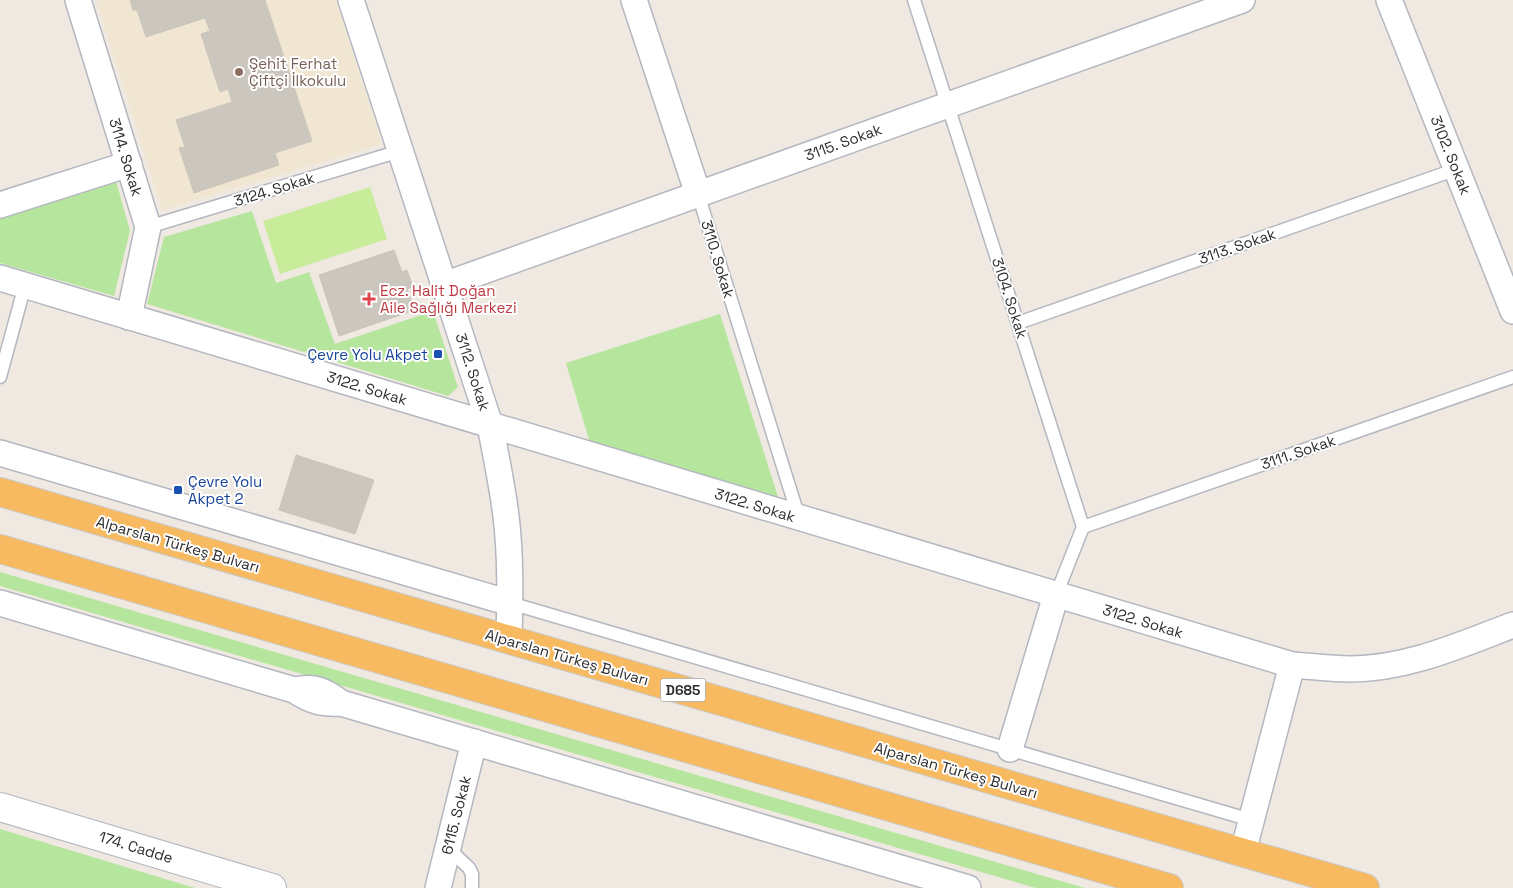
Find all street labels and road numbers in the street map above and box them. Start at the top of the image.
street label: 3102. Sokak [1426,113,1476,197]
street label: 3114. Sokak [105,116,147,198]
street label: 3115. Sokak [802,119,884,165]
street label: 3124. Sokak [231,168,317,210]
street label: 3110. Sokak [697,217,739,301]
street label: 3113. Sokak [1196,224,1278,268]
street label: 3104. Sokak [988,255,1032,341]
street label: 3112. Sokak [452,331,494,413]
street label: 3122. Sokak [324,367,410,409]
street label: 3111. Sokak [1258,430,1338,474]
street label: 3122. Sokak [712,484,798,526]
street label: Alparslan Türkeş Bulvarı [94,512,262,576]
street label: 3122. Sokak [1100,600,1186,642]
street label: Alparslan Türkeş Bulvarı [483,625,651,689]
road number: D685 [660,678,706,702]
street label: Alparslan Türkeş Bulvarı [872,738,1040,802]
street label: 6115. Sokak [437,773,475,857]
street label: 174. Cadde [97,827,176,867]

